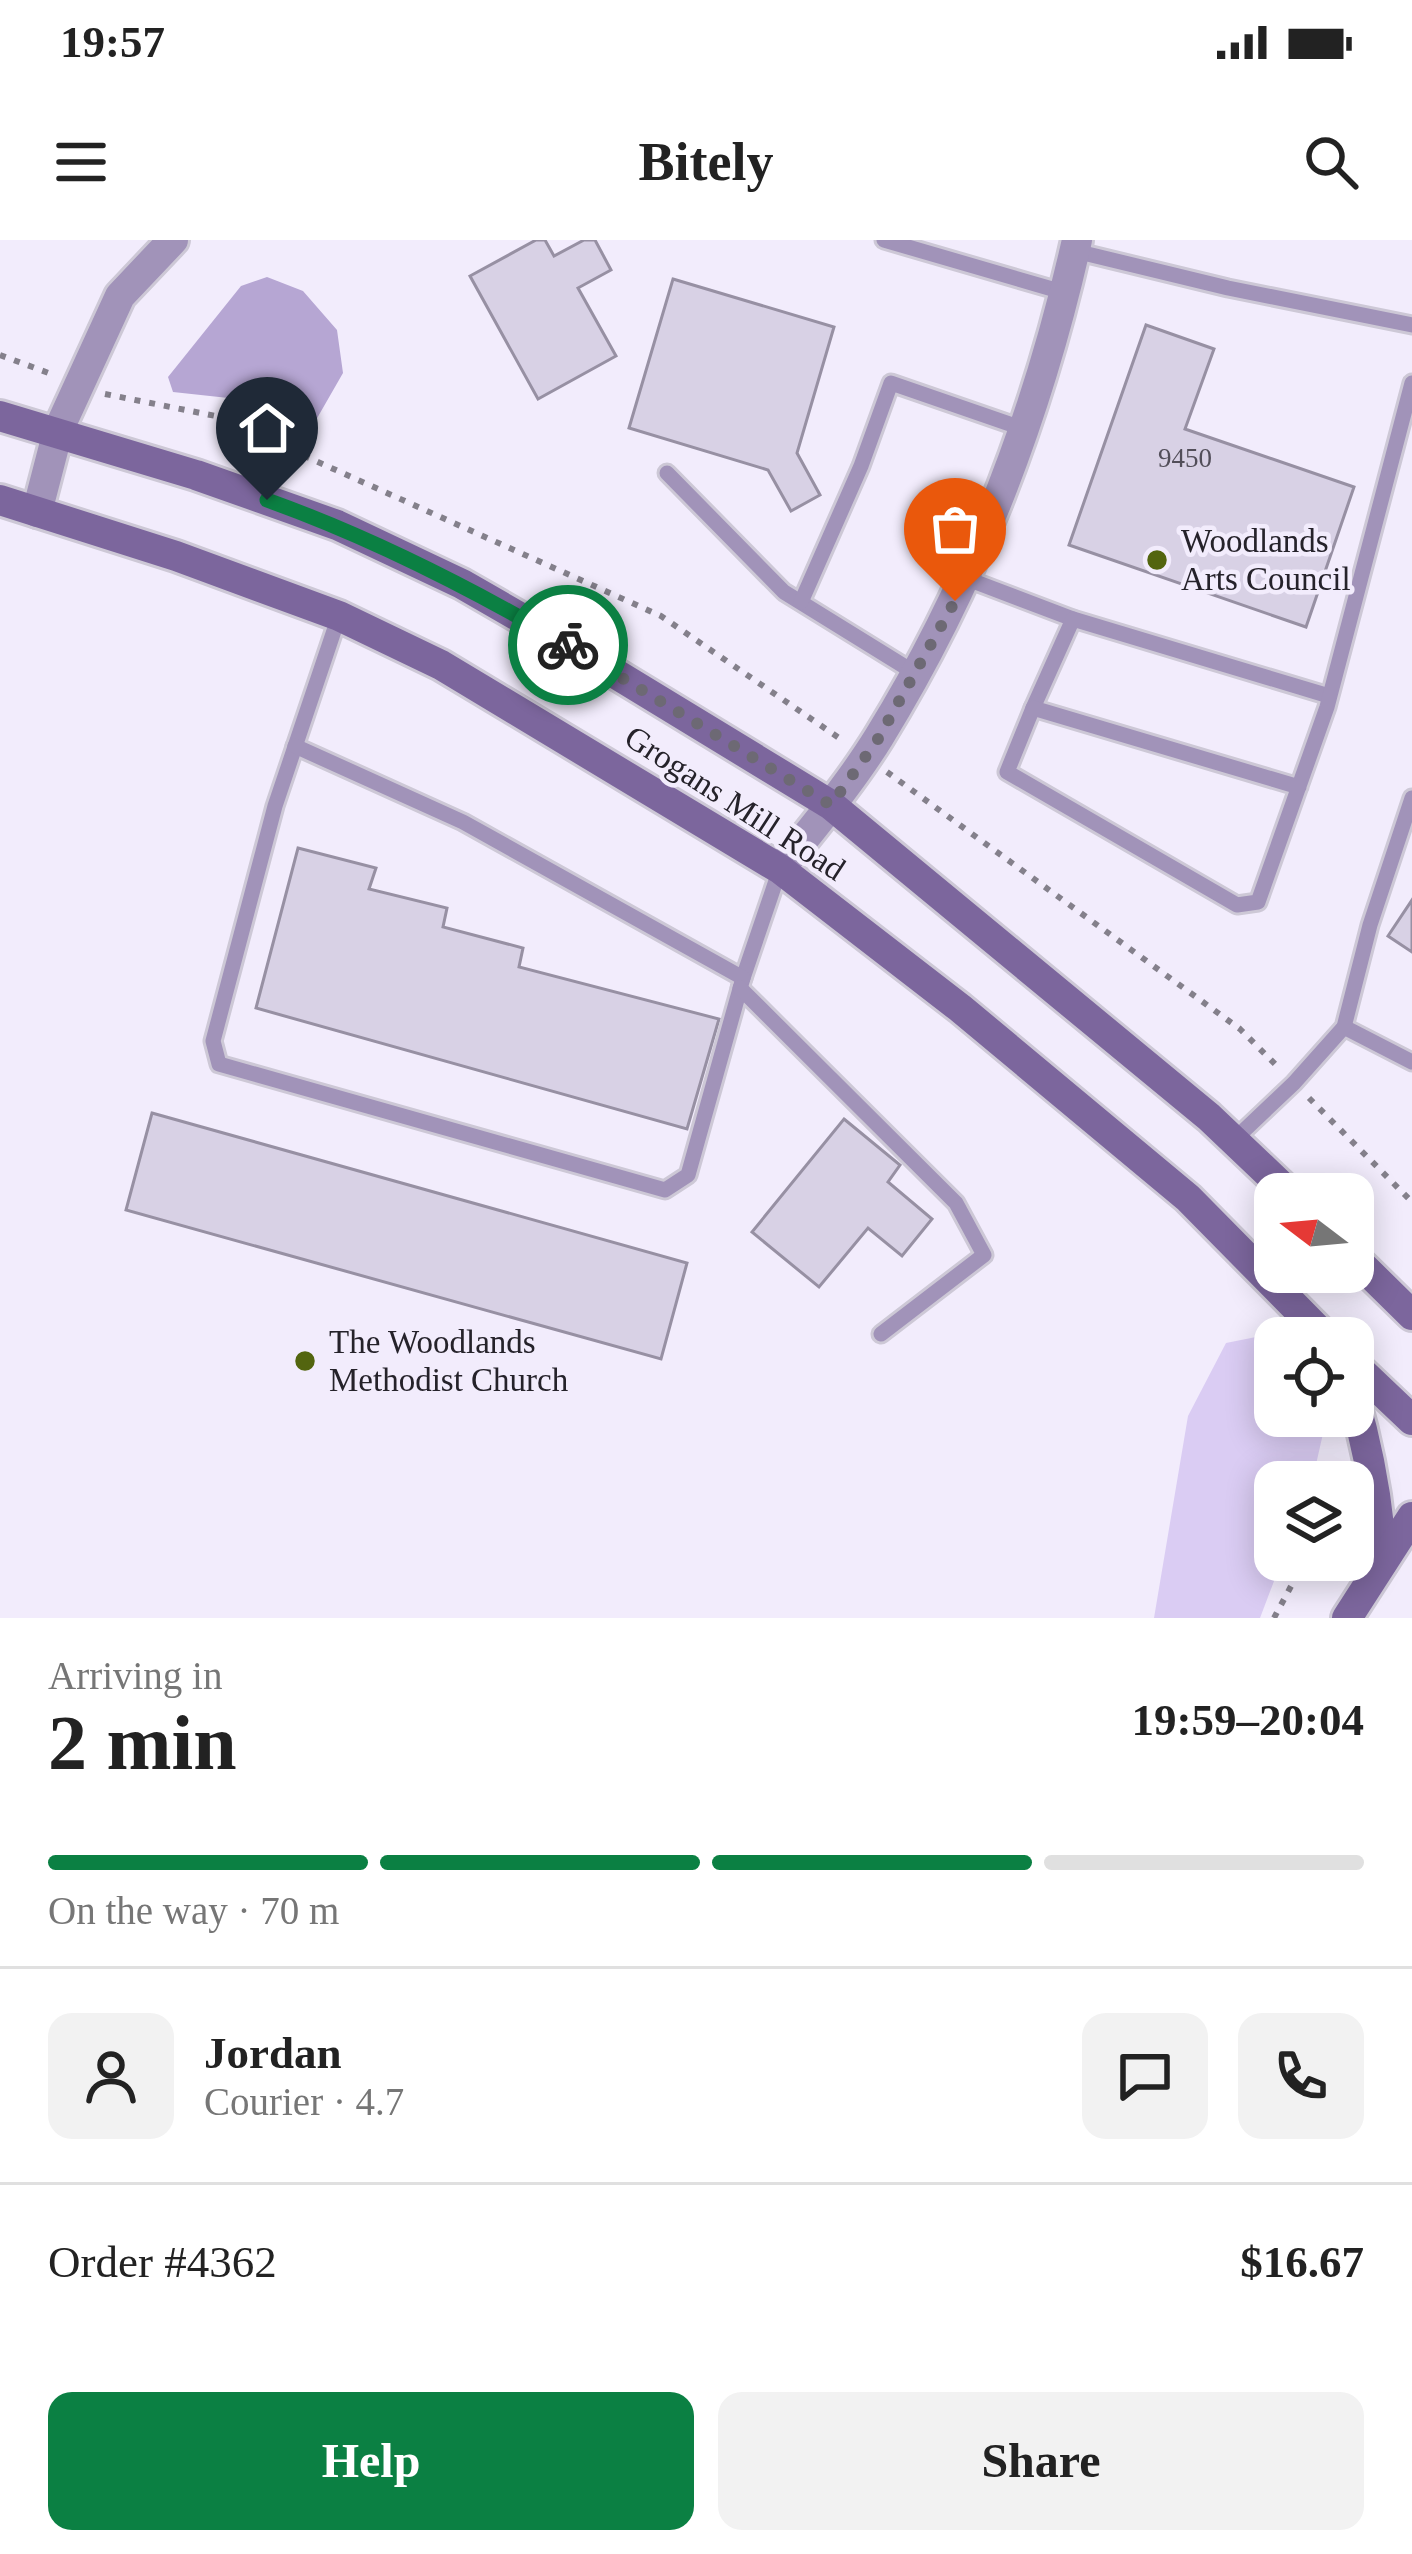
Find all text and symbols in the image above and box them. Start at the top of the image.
text: 19:57 [60,17,165,67]
icon: menu [48,129,114,195]
icon: search [1298,129,1364,195]
text: Bitely [639,132,773,192]
pin [216,377,318,500]
icon: home [234,395,300,461]
house number: 9450 [1158,443,1212,473]
pin [904,478,1006,601]
icon: bag [922,496,988,562]
place label: Woodlands Arts Council [1181,523,1351,597]
marker: Woodlands Arts Council [1144,547,1170,573]
courier [508,585,628,705]
icon: bike [535,612,601,678]
street label: Grogans Mill Road [618,719,852,888]
north arrow [1254,1173,1374,1293]
map controls [1254,1173,1374,1581]
button: locate [1254,1317,1374,1437]
place label: The Woodlands Methodist Church [329,1324,569,1398]
marker: The Woodlands Methodist Church [292,1348,318,1374]
button: layers [1254,1461,1374,1581]
text: Arriving in [48,1654,222,1697]
text: 19:59–20:04 [1132,1695,1364,1745]
text: 2 min [48,1699,237,1786]
text: On the way · 70 m [48,1889,339,1932]
button: person [48,2013,174,2139]
button: chat [1082,2013,1208,2139]
button: phone [1238,2013,1364,2139]
text: Jordan [204,2028,342,2078]
text: Courier · 4.7 [204,2080,404,2123]
text: Order #4362 [48,2237,277,2287]
text: $16.67 [1240,2237,1364,2287]
button: Help [48,2392,694,2530]
button: Share [718,2392,1364,2530]

